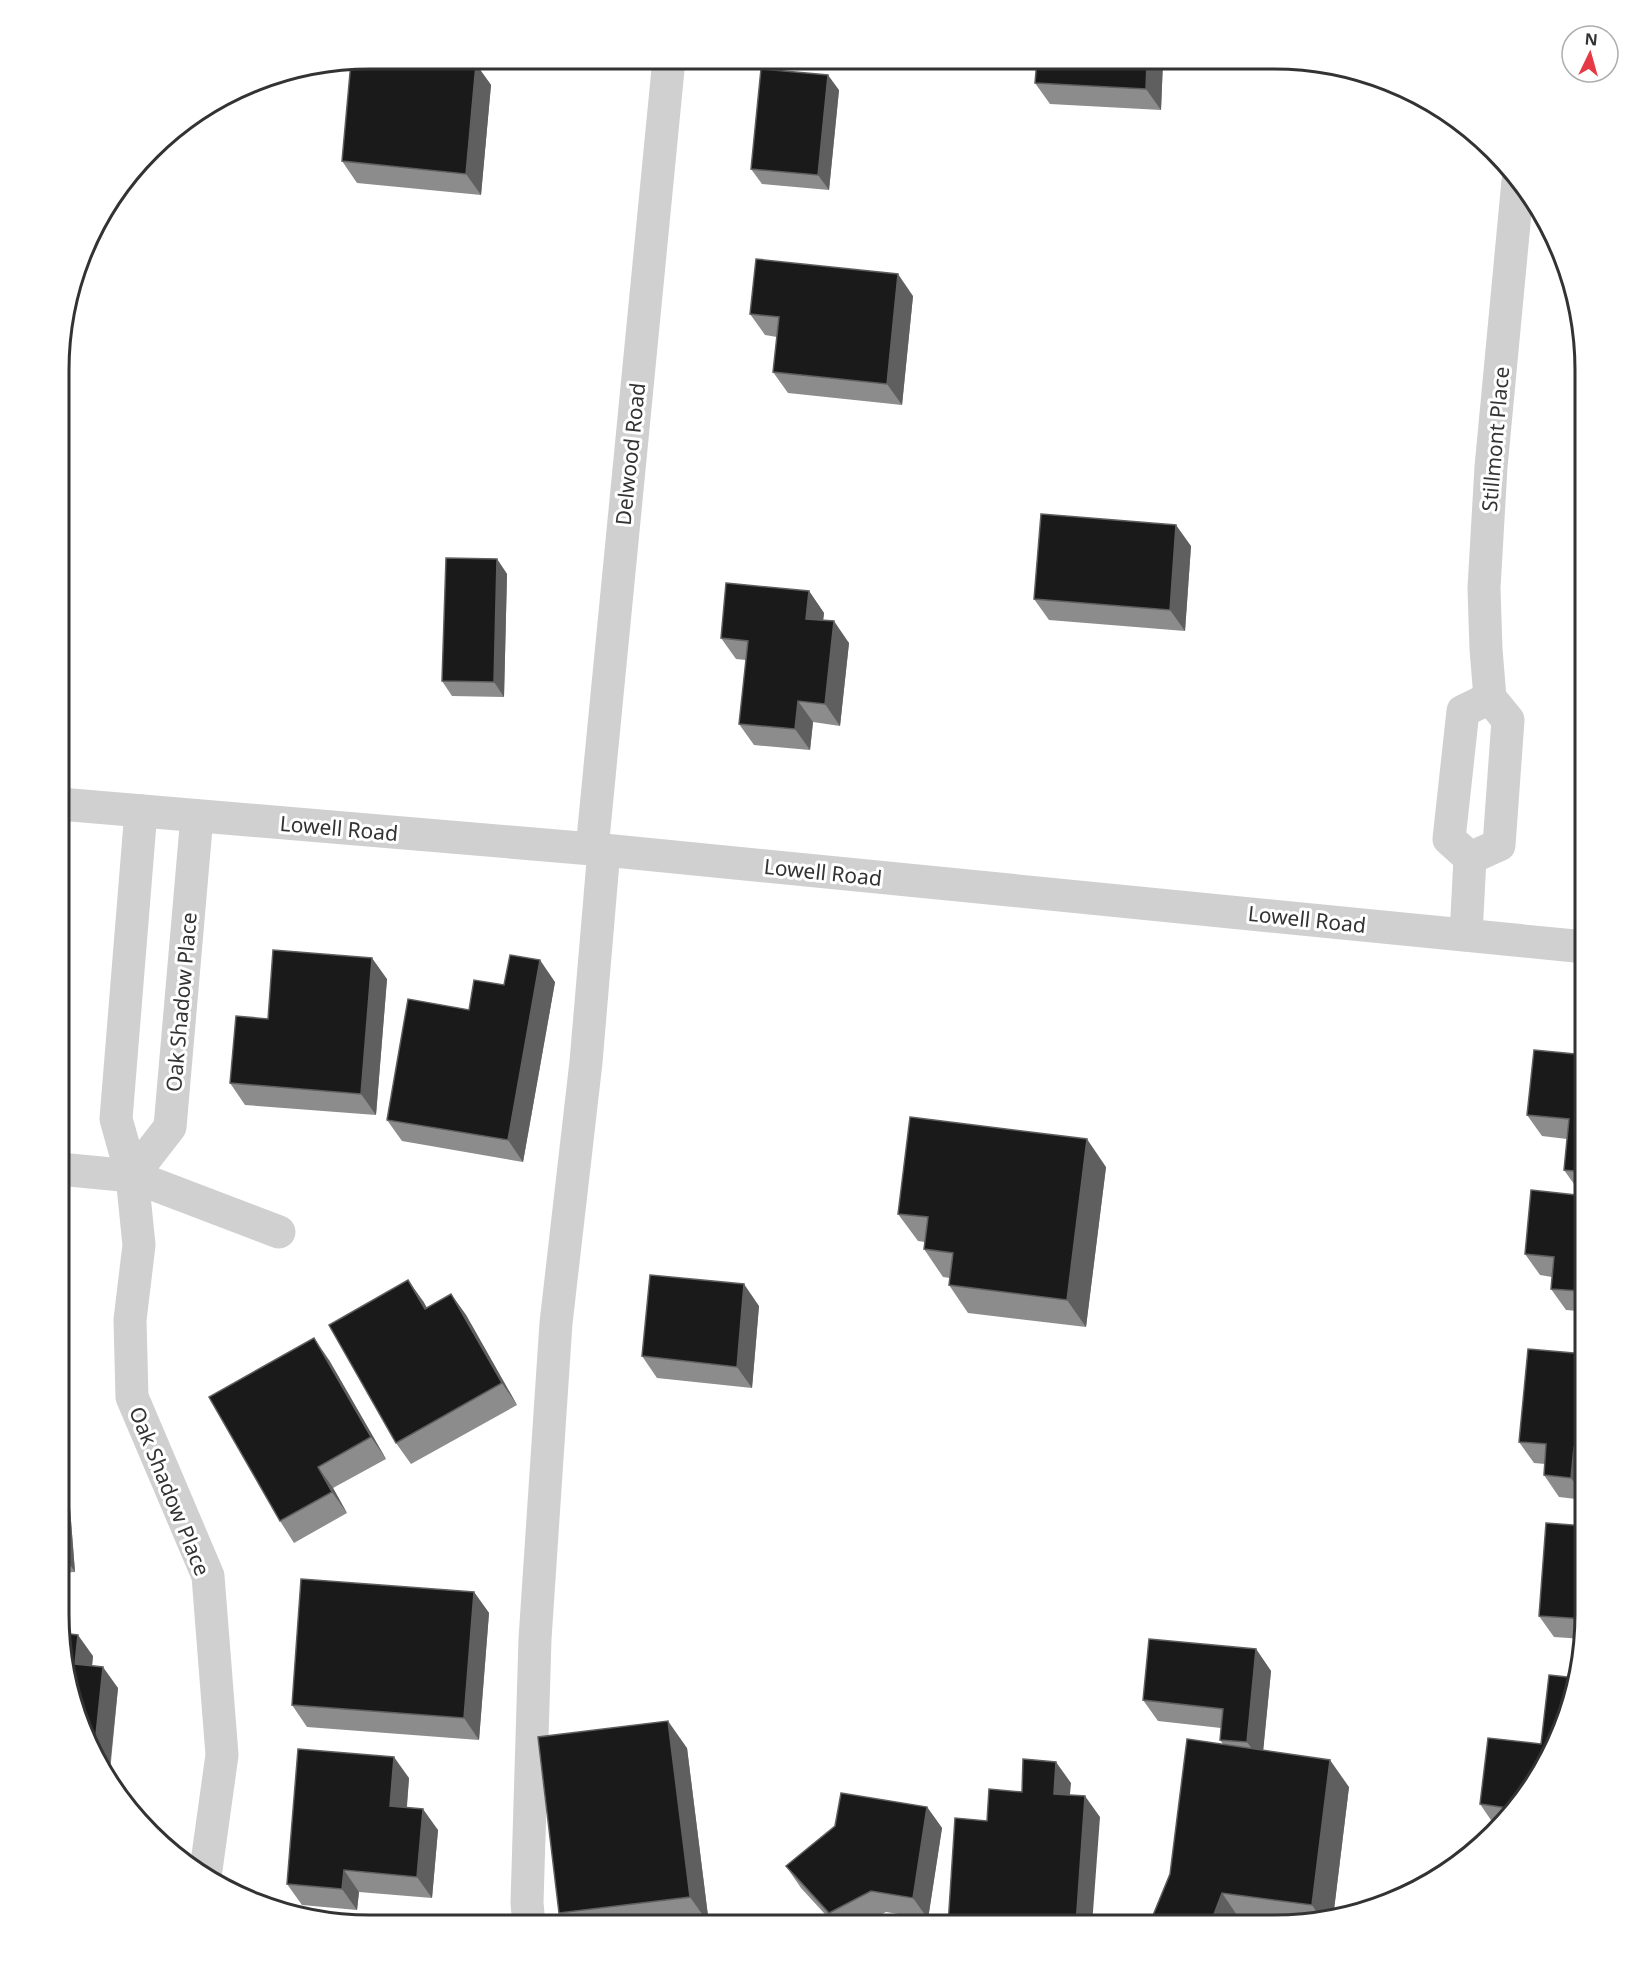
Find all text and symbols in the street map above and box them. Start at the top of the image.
north arrow [1560,24,1620,84]
text: N [1584,28,1599,51]
street label: Stillmont Place [1475,365,1515,513]
street label: Delwood Road [609,381,651,527]
street label: Lowell Road [279,809,399,847]
street label: Lowell Road [763,852,883,892]
street label: Lowell Road [1247,899,1367,939]
street label: Oak Shadow Place [159,911,203,1093]
street label: Oak Shadow Place [123,1402,217,1580]

